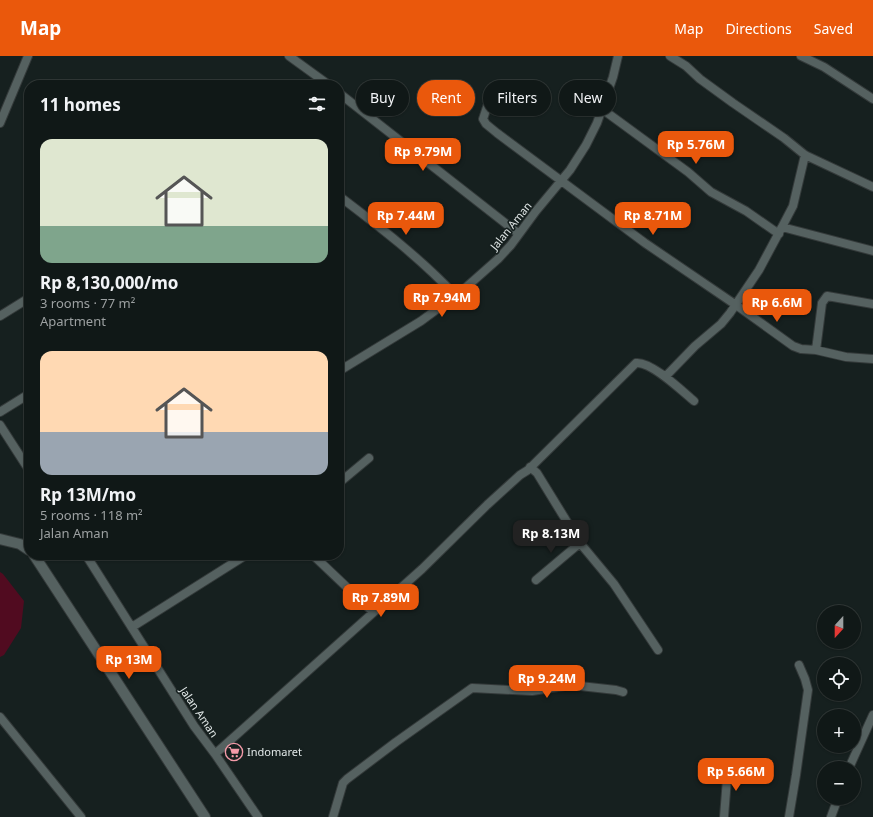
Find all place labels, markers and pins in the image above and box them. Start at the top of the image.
pin: Rp 5.76M [655,131,737,165]
pin: Rp 9.79M [382,138,464,172]
pin: Rp 7.44M [365,202,447,236]
pin: Rp 8.71M [612,202,694,236]
pin: Rp 7.94M [401,284,483,318]
pin: Rp 6.6M [740,289,814,323]
pin: Rp 8.13M [510,520,592,554]
pin: Rp 7.89M [340,584,422,618]
pin: Rp 13M [96,646,162,680]
pin: Rp 9.24M [506,665,588,699]
supermarket icon: Indomaret [224,742,244,762]
place label: Indomaret [247,744,302,759]
pin: Rp 5.66M [695,758,777,792]

